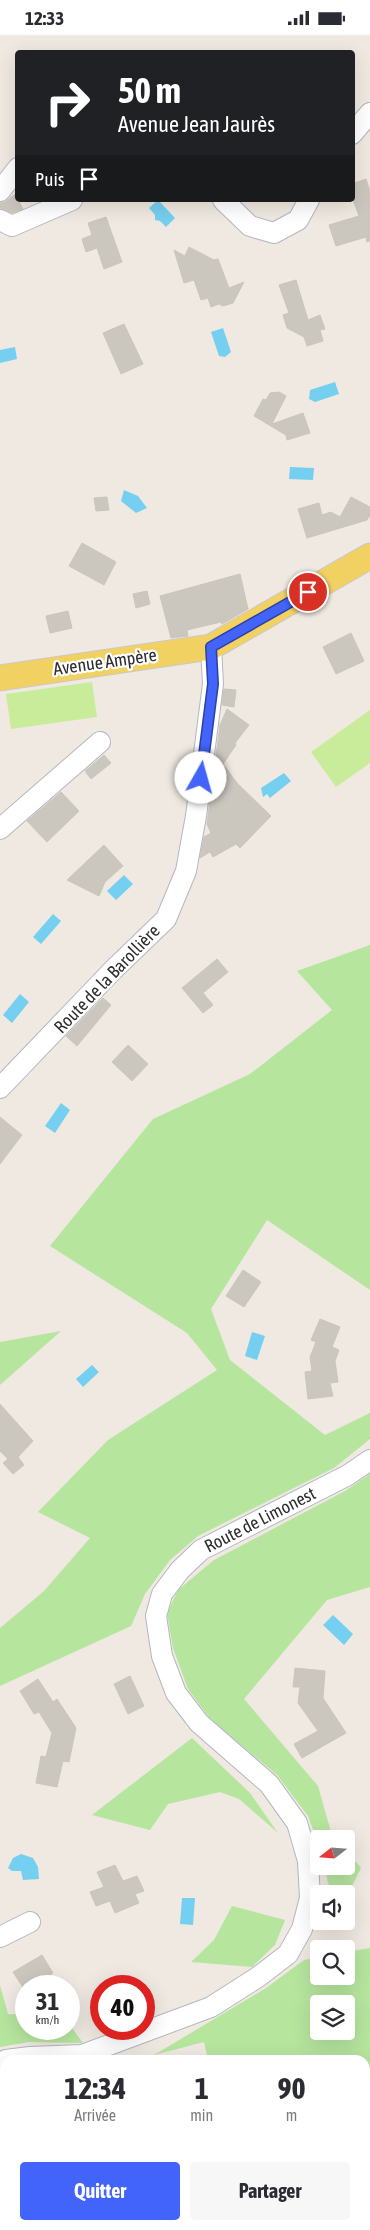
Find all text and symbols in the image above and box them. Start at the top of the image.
text: 12:33 [25,7,64,29]
icon: right [35,70,100,135]
text: 50 m [118,70,181,110]
text: Avenue Jean Jaurès [118,111,275,137]
icon: arrive [75,165,103,193]
text: Puis [35,168,65,190]
pin [287,571,329,613]
icon: arrive [294,578,322,606]
street label: Avenue Ampère [52,644,158,679]
position arrow [174,751,226,803]
street label: Route de la Barollière [50,920,164,1037]
street label: Route de Limonest [201,1483,319,1557]
north arrow [310,1830,355,1875]
map controls [310,1830,355,2040]
button: sound [310,1885,355,1930]
button: search [310,1940,355,1985]
speed limit sign: 40 [90,1975,155,2040]
text: 31 [36,1987,59,2015]
button: layers [310,1995,355,2040]
text: km/h [36,2013,59,2027]
text: 12:34 [64,2071,126,2105]
text: 1 [195,2071,209,2105]
text: 90 [278,2071,306,2105]
text: Arrivée [74,2106,116,2124]
text: min [190,2106,213,2124]
text: m [286,2106,297,2124]
button: Quitter [20,2162,180,2220]
button: Partager [190,2162,350,2220]

